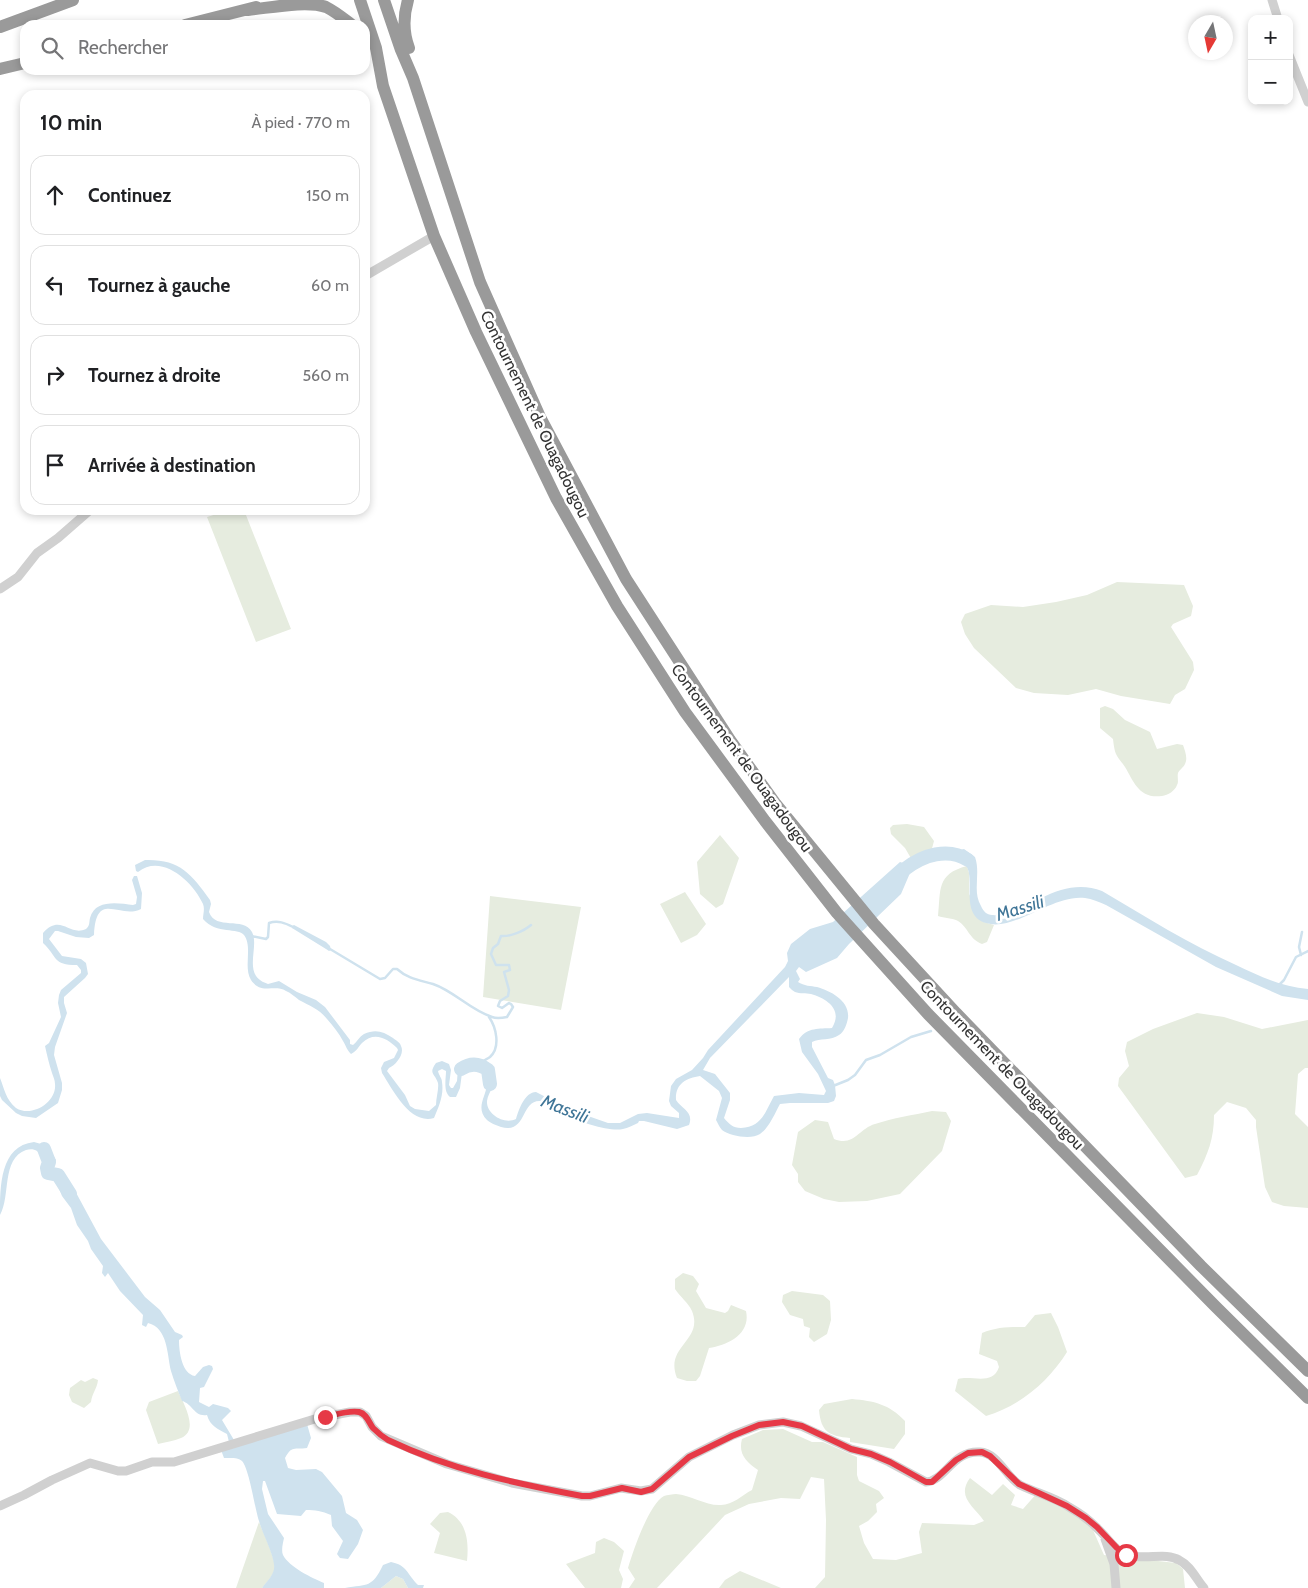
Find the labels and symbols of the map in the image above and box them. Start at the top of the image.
north arrow [1188,15,1233,60]
street label: Contournement de Ouagadougou [477,307,593,521]
street label: Contournement de Ouagadougou [667,660,817,856]
water label: Massili [992,890,1048,926]
street label: Contournement de Ouagadougou [916,976,1088,1154]
water label: Massili [537,1090,593,1128]
route end [314,1406,337,1429]
route start [1115,1544,1138,1567]

